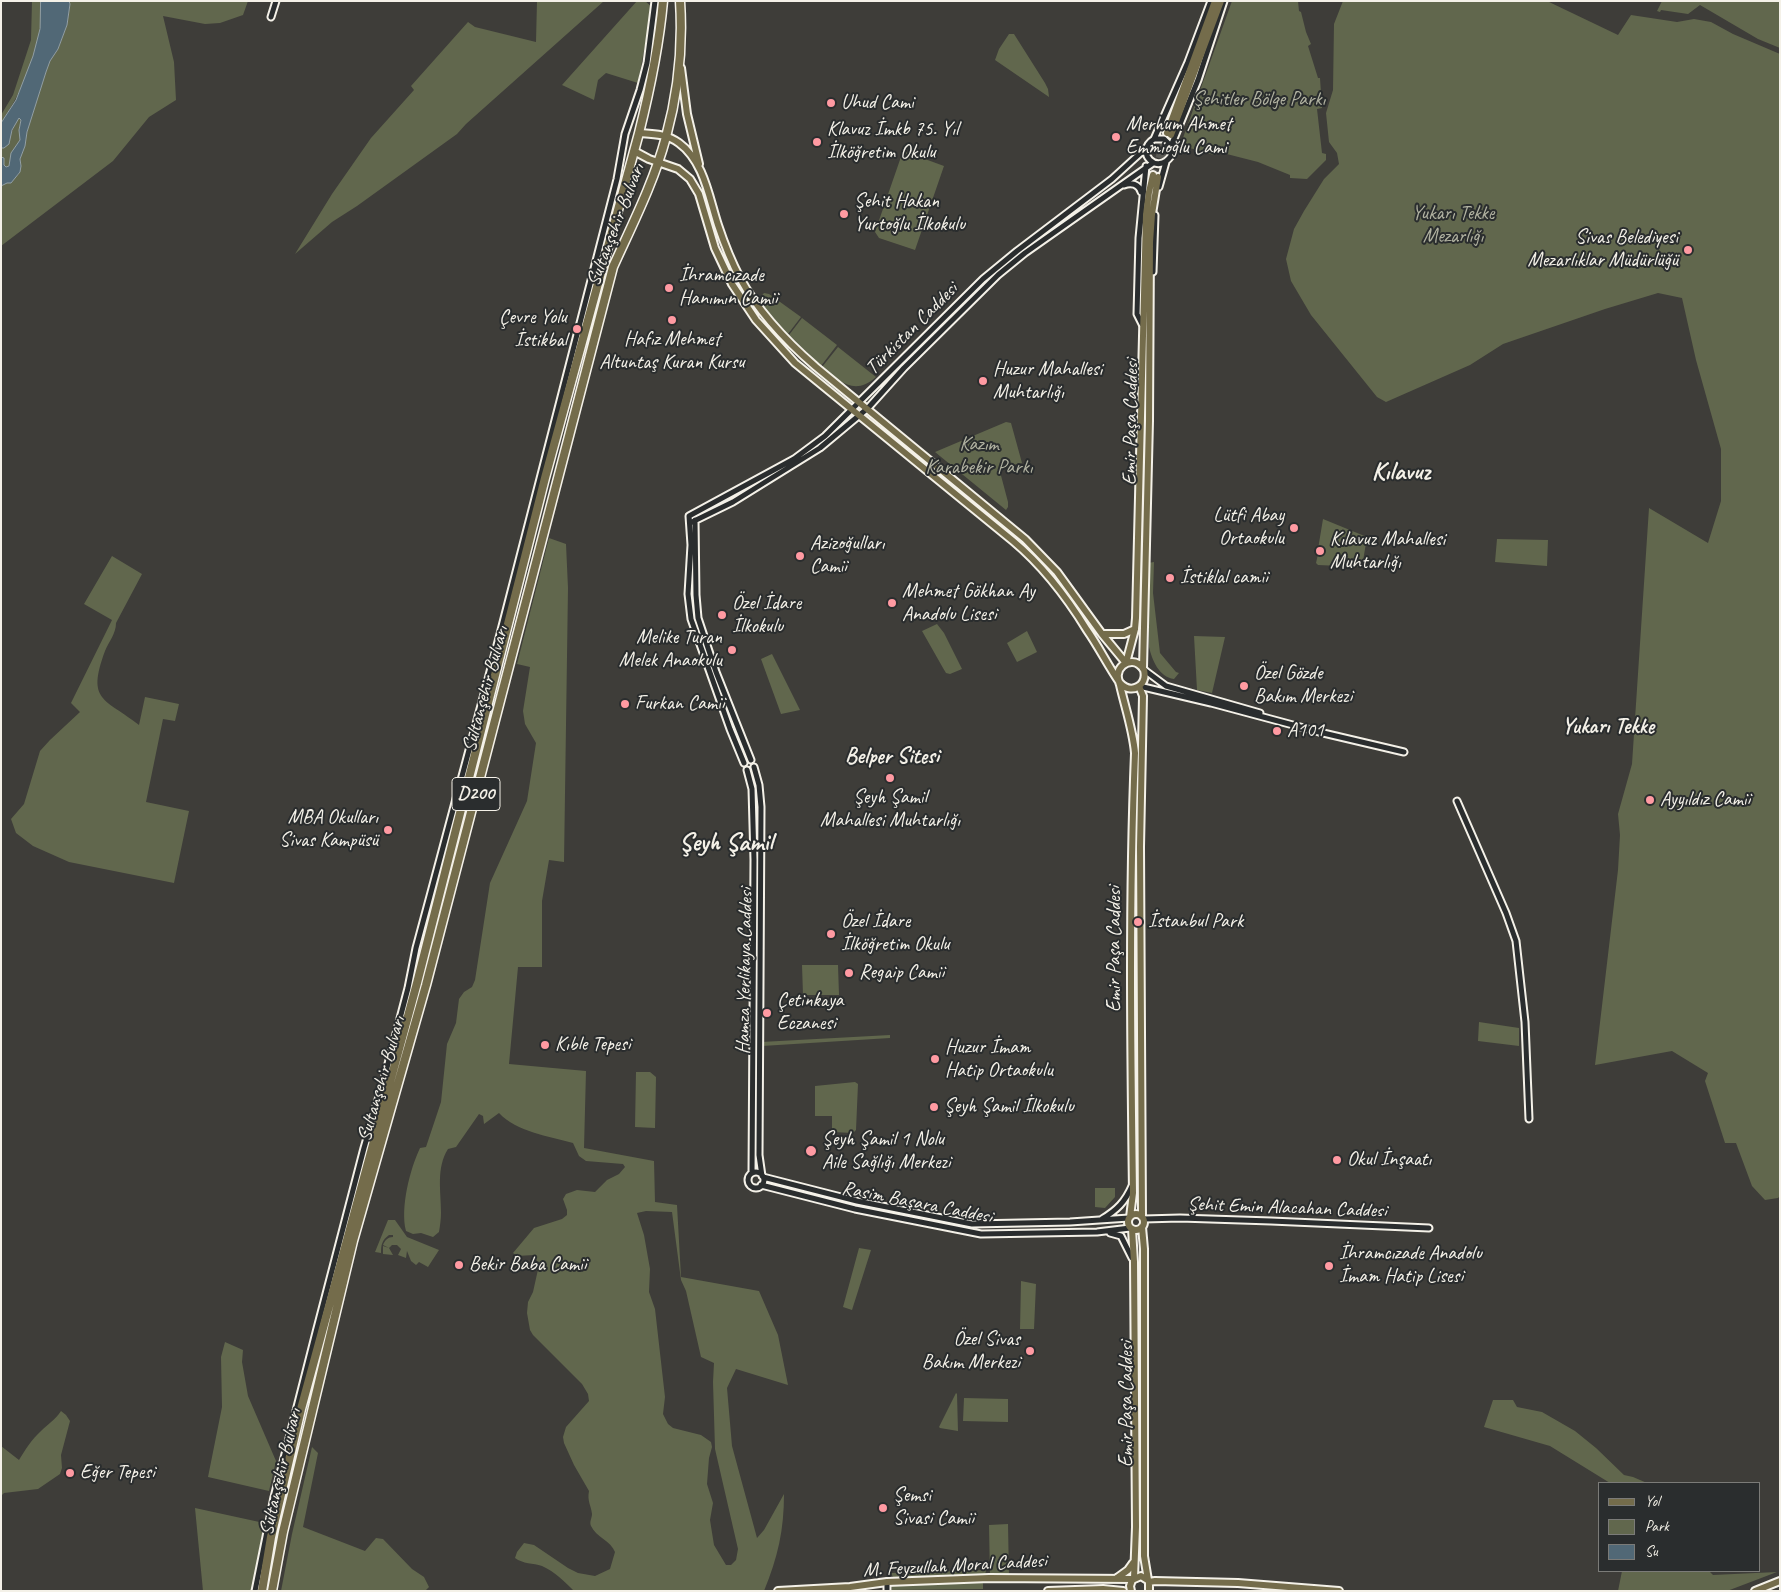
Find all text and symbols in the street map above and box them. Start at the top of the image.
park label: Şehitler Bölge Parkı [1193,88,1325,112]
place label: Uhud Cami [841,91,914,115]
marker: Uhud Cami [825,97,837,109]
place label: Merhum Ahmet Emmioğlu Cami [1126,113,1231,160]
place label: Klavuz İmkb 75. Yıl İlköğretim Okulu [827,118,958,165]
marker: Merhum Ahmet Emmioğlu Cami [1110,131,1122,143]
marker: Klavuz İmkb 75. Yıl İlköğretim Okulu [811,136,823,148]
street label: Sultanşehir Bulvarı [582,160,650,290]
place label: Şehit Hakan Yurtoğlu İlkokulu [854,190,965,237]
park label: Yukarı Tekke Mezarlığı [1412,202,1494,249]
marker: Şehit Hakan Yurtoğlu İlkokulu [838,208,850,220]
place label: Sivas Belediyesi Mezarlıklar Müdürlüğü [1527,226,1678,273]
marker: Sivas Belediyesi Mezarlıklar Müdürlüğü [1682,244,1694,256]
place label: İhramcızade Hanımın Camii [679,264,777,311]
street label: Türkistan Caddesi [861,278,963,380]
marker: İhramcızade Hanımın Camii [663,282,675,294]
place label: Çevre Yolu İstikbal [499,306,567,353]
marker: Hafız Mehmet Altuntaş Kuran Kursu [666,314,678,326]
marker: Çevre Yolu İstikbal [571,323,583,335]
place label: Hafız Mehmet Altuntaş Kuran Kursu [599,328,745,375]
place label: Huzur Mahallesi Muhtarlığı [993,358,1102,405]
street label: Emir Paşa Caddesi [1118,359,1144,485]
marker: Huzur Mahallesi Muhtarlığı [977,375,989,387]
park label: Kazım Karabekir Parkı [926,433,1032,480]
district label: Kılavuz [1372,457,1430,487]
place label: Lütfi Abay Ortaokulu [1213,504,1284,551]
marker: Lütfi Abay Ortaokulu [1288,522,1300,534]
place label: Kılavuz Mahallesi Muhtarlığı [1330,528,1445,575]
place label: Azizoğulları Camii [810,532,884,579]
marker: Kılavuz Mahallesi Muhtarlığı [1314,545,1326,557]
marker: Azizoğulları Camii [794,550,806,562]
place label: İstiklal camii [1180,566,1268,590]
marker: İstiklal camii [1164,572,1176,584]
place label: Mehmet Gökhan Ay Anadolu Lisesi [902,580,1035,627]
place label: Özel İdare İlkokulu [732,592,801,639]
marker: Mehmet Gökhan Ay Anadolu Lisesi [886,597,898,609]
marker: Özel İdare İlkokulu [716,609,728,621]
street label: Sultanşehir Bulvarı [458,623,514,755]
place label: Melike Turan Melek Anaokulu [619,626,722,673]
marker: Melike Turan Melek Anaokulu [726,644,738,656]
place label: Özel Gözde Bakım Merkezi [1254,662,1352,709]
marker: Özel Gözde Bakım Merkezi [1238,680,1250,692]
place label: Furkan Camii [635,692,724,716]
marker: Furkan Camii [619,698,631,710]
district label: Yukarı Tekke [1562,714,1654,740]
place label: A101 [1287,719,1324,743]
marker: A101 [1271,725,1283,737]
district label: Belper Sitesi [845,744,939,770]
marker: Şeyh Şamil Mahallesi Muhtarlığı [884,772,896,784]
road number: D200 [452,778,500,811]
place label: Şeyh Şamil Mahallesi Muhtarlığı [820,786,960,833]
place label: Ayyıldız Camii [1660,788,1750,812]
marker: Ayyıldız Camii [1644,794,1656,806]
place label: MBA Okulları Sivas Kampüsü [279,806,378,853]
marker: MBA Okulları Sivas Kampüsü [382,824,394,836]
district label: Şeyh Şamil [679,828,773,858]
street label: Emir Paşa Caddesi [1103,886,1127,1012]
street label: Hamza Yerlikaya Caddesi [732,887,758,1055]
place label: Özel İdare İlköğretim Okulu [841,910,950,957]
place label: İstanbul Park [1148,910,1243,934]
marker: İstanbul Park [1132,916,1144,928]
marker: Özel İdare İlköğretim Okulu [825,928,837,940]
place label: Regaip Camii [859,961,944,985]
marker: Regaip Camii [843,967,855,979]
place label: Çetinkaya Eczanesi [777,989,843,1036]
marker: Çetinkaya Eczanesi [761,1007,773,1019]
street label: Sultanşehir Bulvarı [353,1014,411,1144]
place label: Kıble Tepesi [555,1033,631,1057]
place label: Huzur İmam Hatip Ortaokulu [945,1036,1053,1083]
marker: Kıble Tepesi [539,1039,551,1051]
marker: Huzur İmam Hatip Ortaokulu [929,1053,941,1065]
place label: Şeyh Şamil İlkokulu [944,1095,1074,1119]
marker: Şeyh Şamil İlkokulu [928,1101,940,1113]
place label: Şeyh Şamil 1 Nolu Aile Sağlığı Merkezi [822,1128,951,1175]
marker: Şeyh Şamil 1 Nolu Aile Sağlığı Merkezi [804,1144,818,1158]
place label: Okul İnşaatı [1347,1148,1431,1172]
marker: Okul İnşaatı [1331,1154,1343,1166]
street label: Rasim Başara Caddesi [840,1177,994,1229]
street label: Şehit Emin Alacahan Caddesi [1187,1193,1387,1223]
place label: İhramcızade Anadolu İmam Hatip Lisesi [1339,1242,1482,1289]
place label: Bekir Baba Camii [469,1253,587,1277]
marker: Bekir Baba Camii [453,1259,465,1271]
marker: İhramcızade Anadolu İmam Hatip Lisesi [1323,1260,1335,1272]
place label: Özel Sivas Bakım Merkezi [922,1328,1020,1375]
street label: Emir Paşa Caddesi [1115,1341,1139,1467]
marker: Özel Sivas Bakım Merkezi [1024,1345,1036,1357]
street label: Sultanşehir Bulvarı [255,1406,307,1538]
place label: Eğer Tepesi [80,1461,155,1485]
marker: Eğer Tepesi [64,1467,76,1479]
legend [1598,1482,1761,1572]
place label: Şemsi Sivasi Camii [893,1484,974,1531]
text: Yol [1645,1492,1660,1511]
marker: Şemsi Sivasi Camii [877,1502,889,1514]
text: Park [1645,1517,1669,1536]
text: Su [1645,1542,1658,1561]
street label: M. Feyzullah Moral Caddesi [863,1549,1047,1583]

